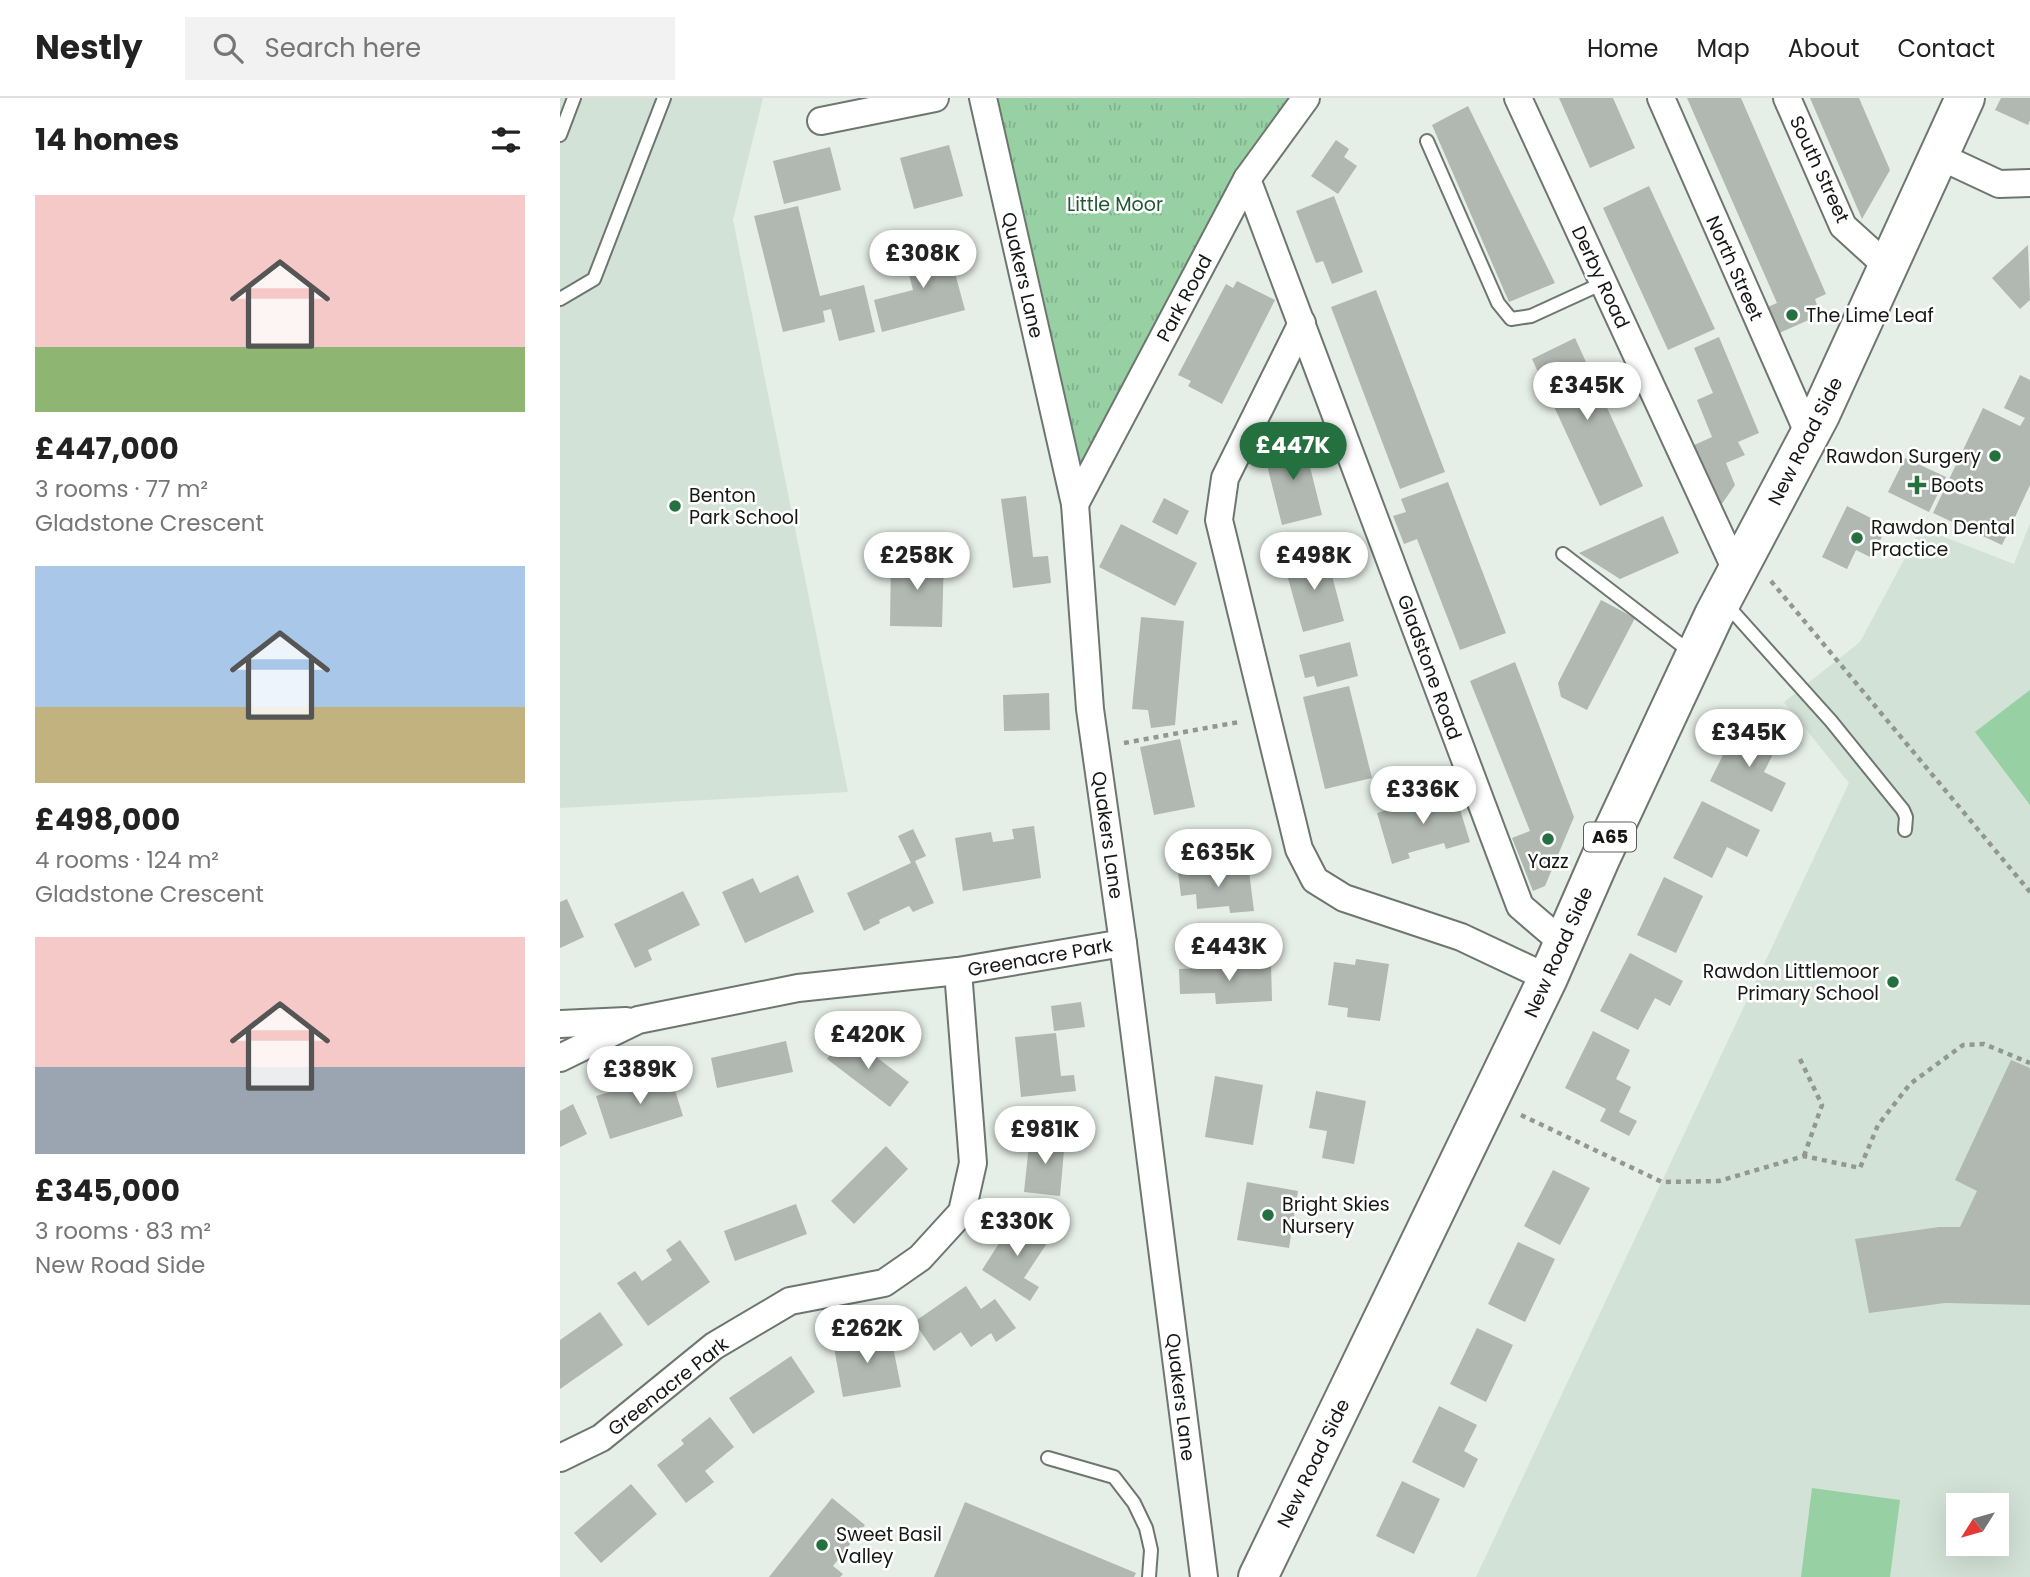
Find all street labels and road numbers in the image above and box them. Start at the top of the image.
street label: South Street [1783,111,1856,227]
street label: Quakers Lane [995,209,1050,341]
street label: North Street [1699,211,1770,325]
street label: Derby Road [1565,222,1636,333]
street label: Park Road [1150,250,1219,347]
street label: New Road Side [1761,372,1849,510]
street label: Gladstone Road [1391,591,1468,743]
street label: Quakers Lane [1085,770,1130,901]
road number: A65 [1584,822,1636,852]
street label: New Road Side [1518,882,1599,1022]
street label: Greenacre Park [966,931,1115,984]
street label: Greenacre Park [602,1330,735,1442]
street label: Quakers Lane [1159,1332,1202,1463]
street label: New Road Side [1270,1394,1356,1532]

